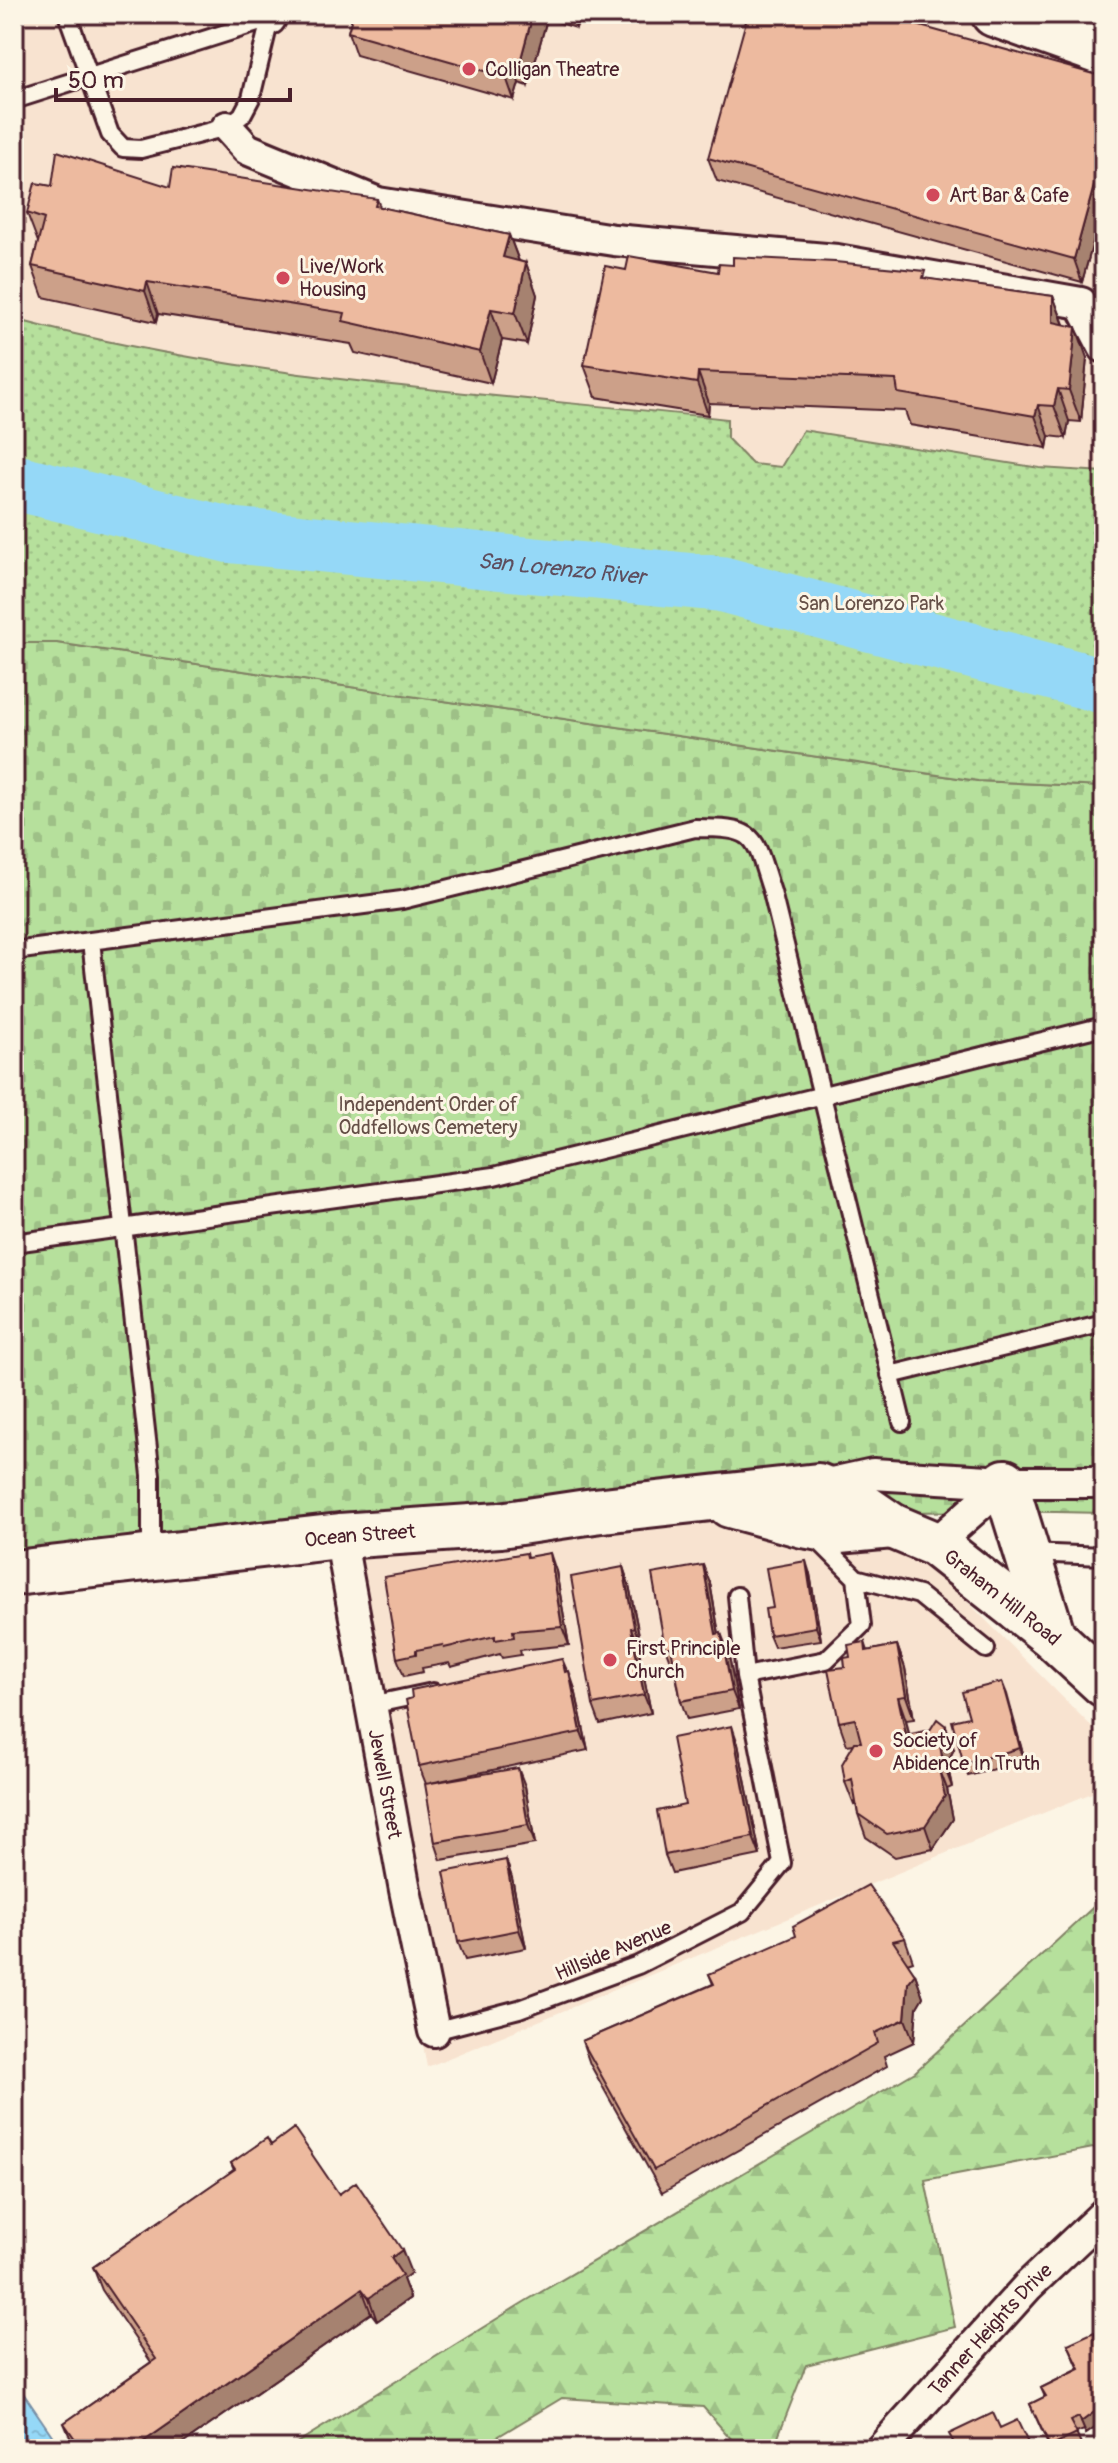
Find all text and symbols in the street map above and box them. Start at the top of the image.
scale bar [56,52,290,102]
place label: Colligan Theatre [485,57,619,82]
marker: Colligan Theatre [460,60,478,78]
text: 50 m [68,66,124,95]
place label: Art Bar & Cafe [949,183,1069,208]
marker: Art Bar & Cafe [924,186,942,204]
place label: Live/Work Housing [299,254,384,302]
marker: Live/Work Housing [274,269,292,287]
water label: San Lorenzo River [477,547,650,592]
park label: San Lorenzo Park [798,591,945,616]
park label: Independent Order of Oddfellows Cemetery [338,1092,518,1140]
street label: Ocean Street [303,1519,417,1553]
street label: Graham Hill Road [939,1544,1066,1651]
place label: First Principle Church [626,1636,740,1684]
marker: First Principle Church [601,1651,619,1669]
street label: Jewell Street [363,1727,408,1842]
place label: Society of Abidence In Truth [892,1728,1040,1776]
marker: Society of Abidence In Truth [867,1742,885,1760]
street label: Hillside Avenue [551,1915,675,1986]
street label: Tanner Heights Drive [923,2258,1058,2401]

